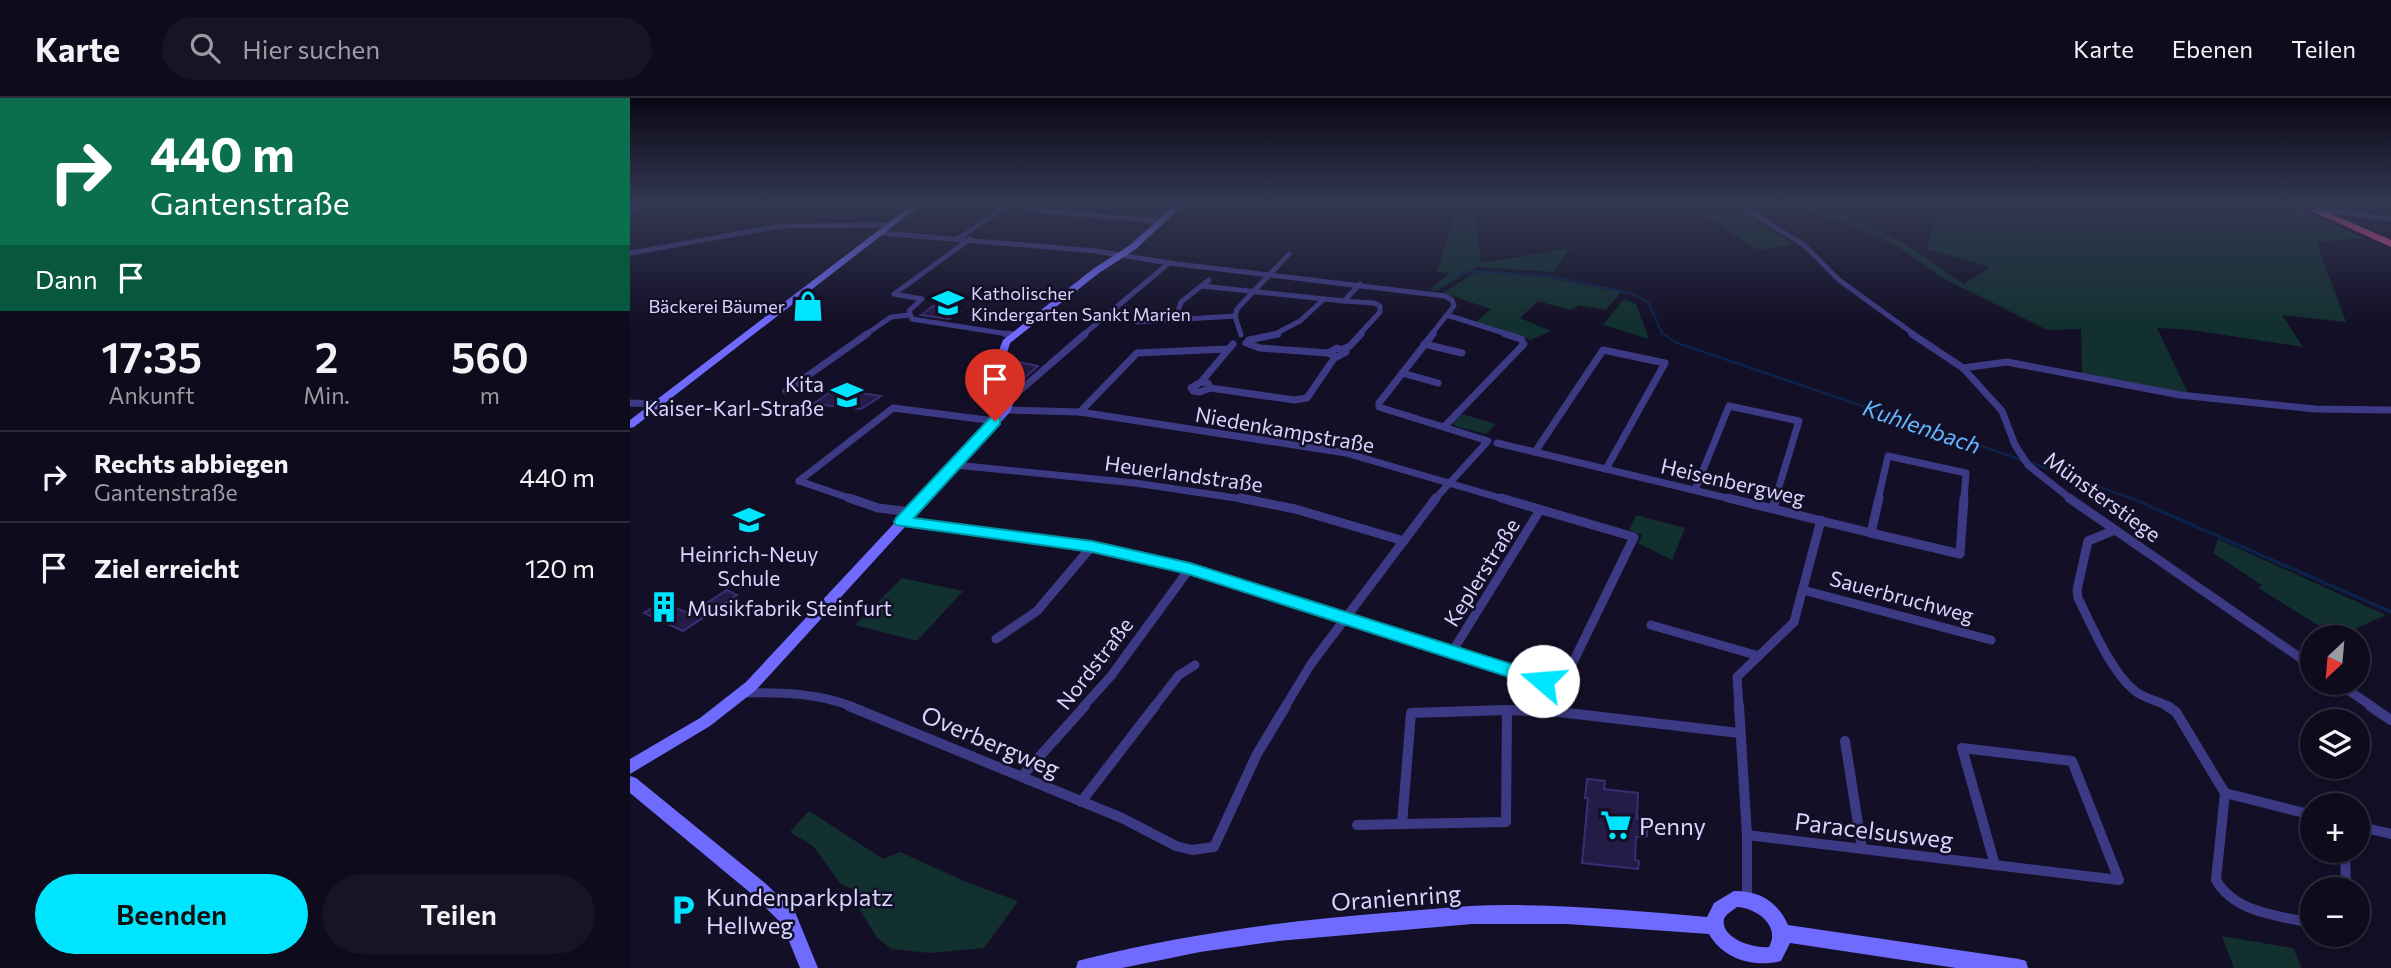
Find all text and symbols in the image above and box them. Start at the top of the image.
search box [162,17,652,80]
text: Karte [35,28,120,69]
icon: search [186,29,224,67]
text: Hier suchen [242,33,380,64]
text: Karte [2073,34,2134,63]
text: Ebenen [2172,34,2253,63]
text: Teilen [2291,34,2356,63]
text: 440 m [150,122,295,182]
icon: right [35,126,126,217]
text: Gantenstraße [150,182,350,222]
icon: arrive [112,259,150,297]
text: Dann [35,263,98,294]
place label: Katholischer Kindergarten Sankt Marien [971,282,1191,325]
school or university icon: Katholischer Kindergarten Sankt Marien [931,286,965,320]
shop icon: Bäckerei Bäumer [791,289,825,323]
place label: Bäckerei Bäumer [648,295,785,317]
text: 17:35 [101,330,202,382]
text: 2 [315,330,338,382]
text: 560 [451,330,529,382]
pin [965,349,1025,421]
icon: arrive [976,360,1014,398]
place label: Kita Kaiser-Karl-Straße [644,371,824,420]
school or university icon: Kita Kaiser-Karl-Straße [830,378,864,412]
text: Ankunft [109,381,195,409]
text: Min. [303,381,350,409]
text: m [480,381,500,409]
water label: Kuhlenbach [1860,393,1984,459]
street label: Niedenkampstraße [1193,401,1377,457]
street label: Münsterstiege [2040,445,2166,547]
text: Rechts abbiegen [94,447,289,478]
street label: Heuerlandstraße [1103,450,1265,496]
street label: Heisenbergweg [1659,452,1807,510]
icon: right [35,458,73,496]
text: 440 m [519,461,595,492]
text: Gantenstraße [94,478,238,506]
school or university icon: Heinrich-Neuy Schule [732,503,766,537]
street label: Keplerstraße [1438,513,1524,631]
place label: Heinrich-Neuy Schule [680,541,819,590]
icon: arrive [35,549,73,587]
text: Ziel erreicht [94,552,239,583]
text: 120 m [525,552,595,583]
street label: Sauerbruchweg [1827,565,1977,627]
building icon: Musikfabrik Steinfurt [647,590,681,624]
place label: Musikfabrik Steinfurt [687,595,892,620]
street label: Nordstraße [1050,612,1138,714]
north arrow [2300,625,2370,695]
map controls [2300,625,2370,947]
position arrow [1506,644,1580,718]
street label: Overbergweg [917,699,1065,783]
button: layers [2300,709,2370,779]
button: + [2300,793,2370,863]
street label: Paracelsusweg [1793,806,1955,854]
supermarket icon: Penny [1599,808,1633,842]
place label: Penny [1639,811,1706,840]
button: Beenden [35,874,308,954]
button: Teilen [322,874,595,954]
button: − [2300,877,2370,947]
street label: Oranienring [1330,878,1462,916]
place label: Kundenparkplatz Hellweg [706,882,893,939]
parking icon: Kundenparkplatz Hellweg [666,893,700,927]

